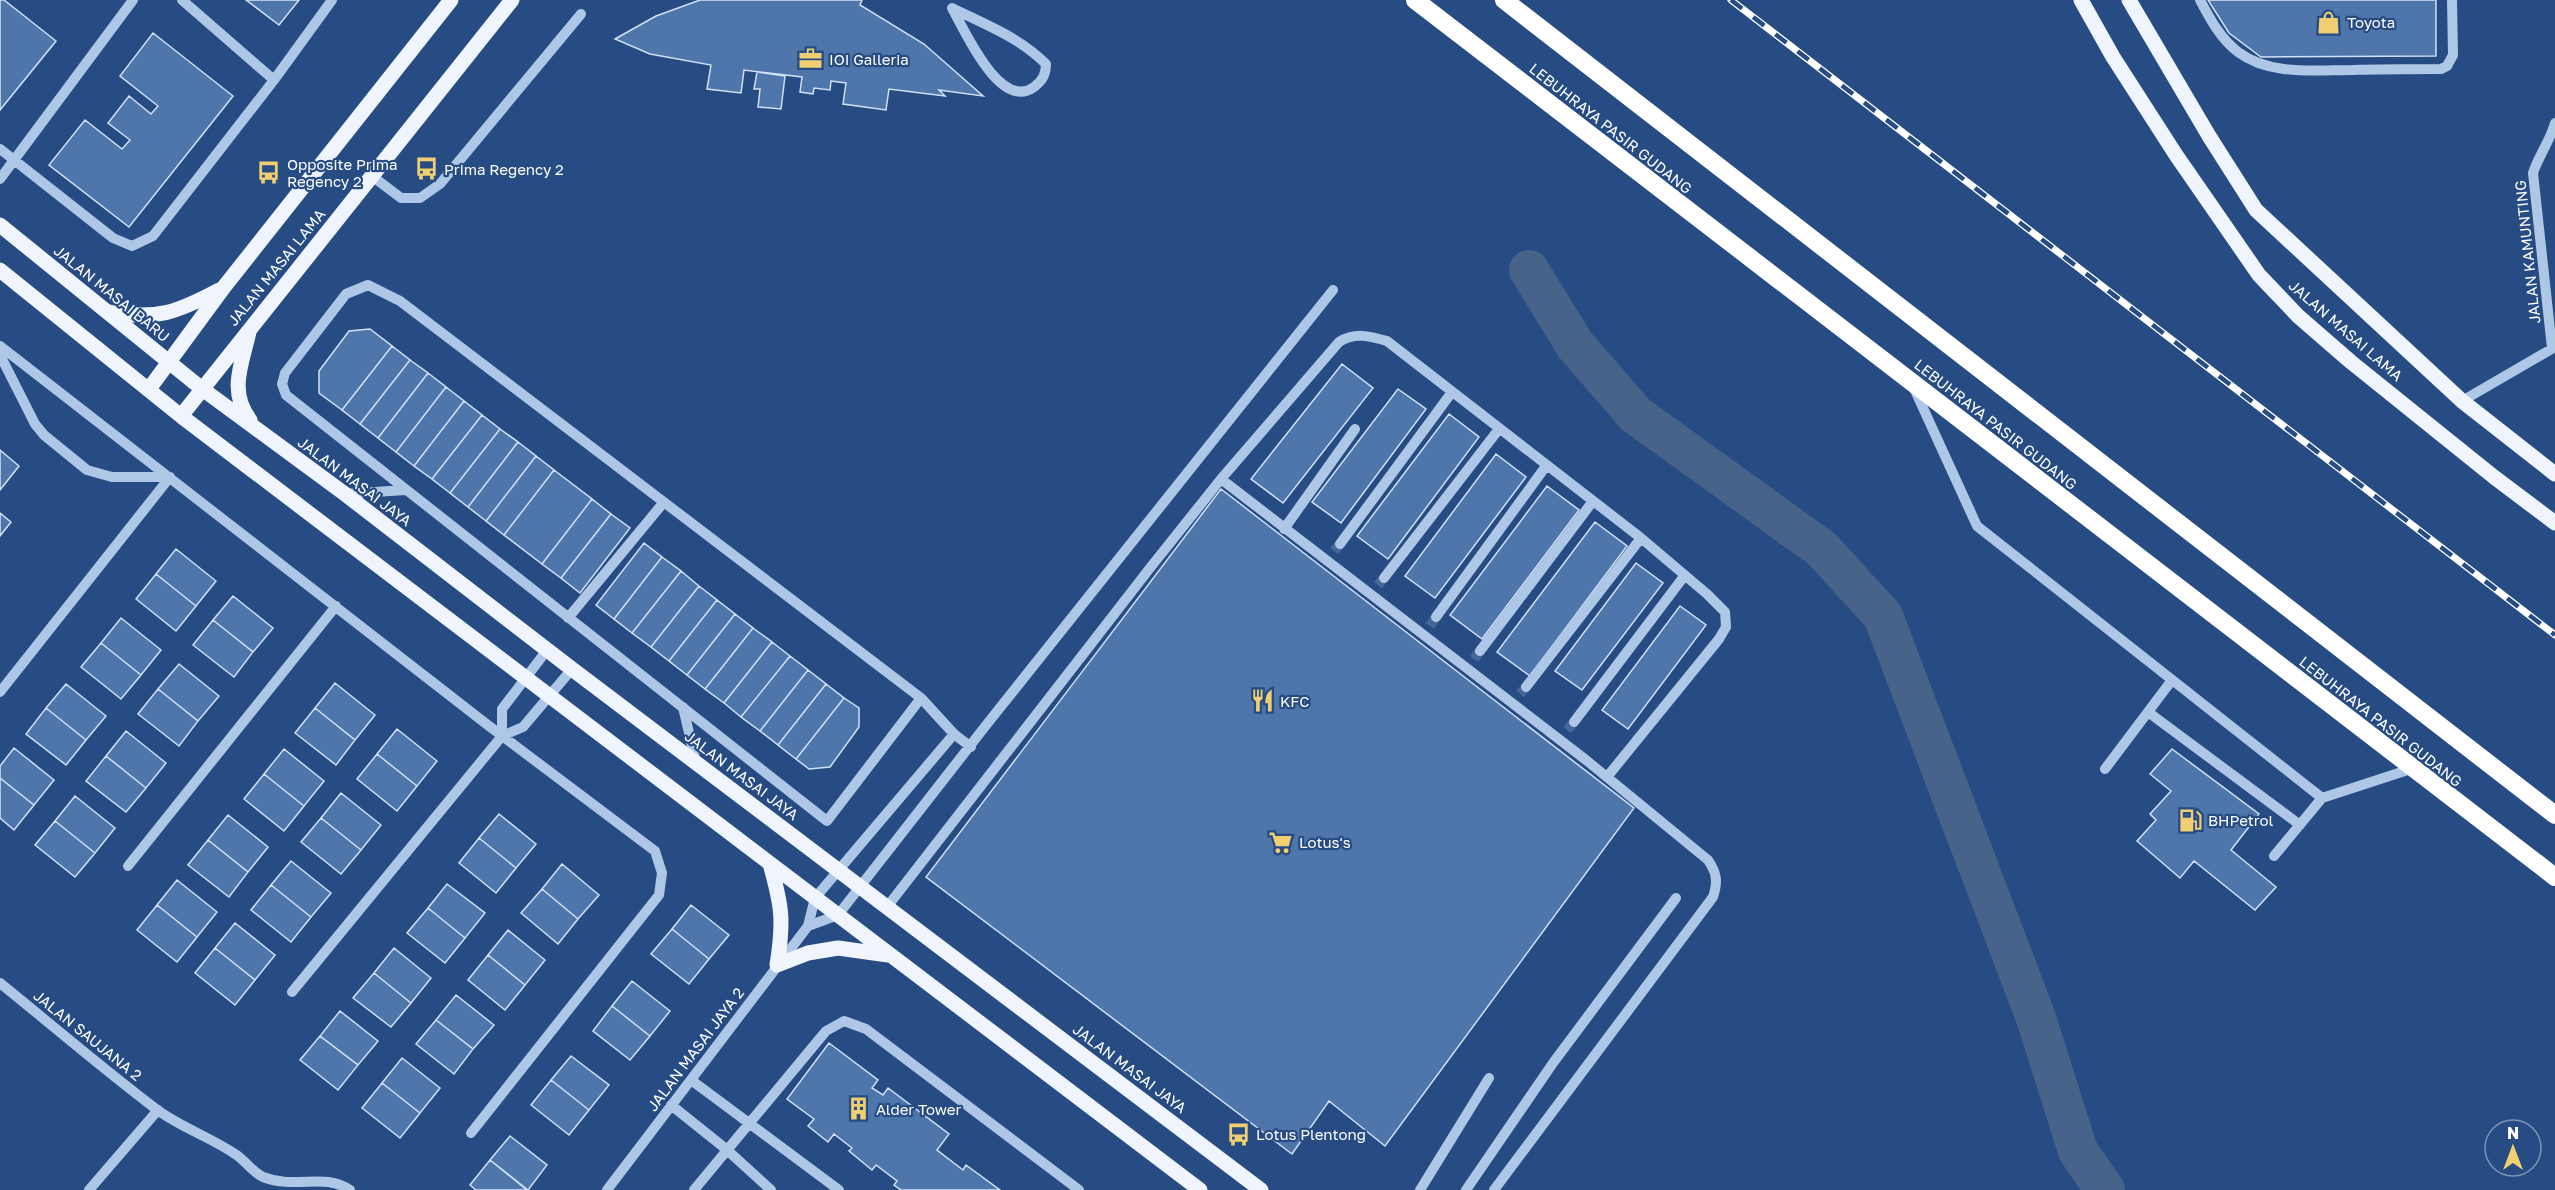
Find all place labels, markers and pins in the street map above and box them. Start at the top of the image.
shop icon: Toyota [2316,9,2342,35]
place label: Toyota [2347,13,2395,31]
office icon: IOI Galleria [798,46,824,72]
place label: IOI Galleria [829,50,909,68]
place label: Opposite Prima Regency 2 [287,155,397,190]
bus stop icon: Prima Regency 2 [413,156,439,182]
bus stop icon: Opposite Prima Regency 2 [256,160,282,186]
place label: Prima Regency 2 [444,160,564,178]
restaurant icon: KFC [1249,688,1275,714]
place label: KFC [1280,692,1309,710]
fuel station icon: BHPetrol [2177,807,2203,833]
place label: BHPetrol [2208,811,2274,829]
supermarket icon: Lotus's [1268,829,1294,855]
place label: Lotus's [1299,833,1351,851]
building icon: Alder Tower [845,1096,871,1122]
place label: Alder Tower [876,1100,961,1118]
bus stop icon: Lotus Plentong [1225,1121,1251,1147]
place label: Lotus Plentong [1256,1125,1366,1143]

